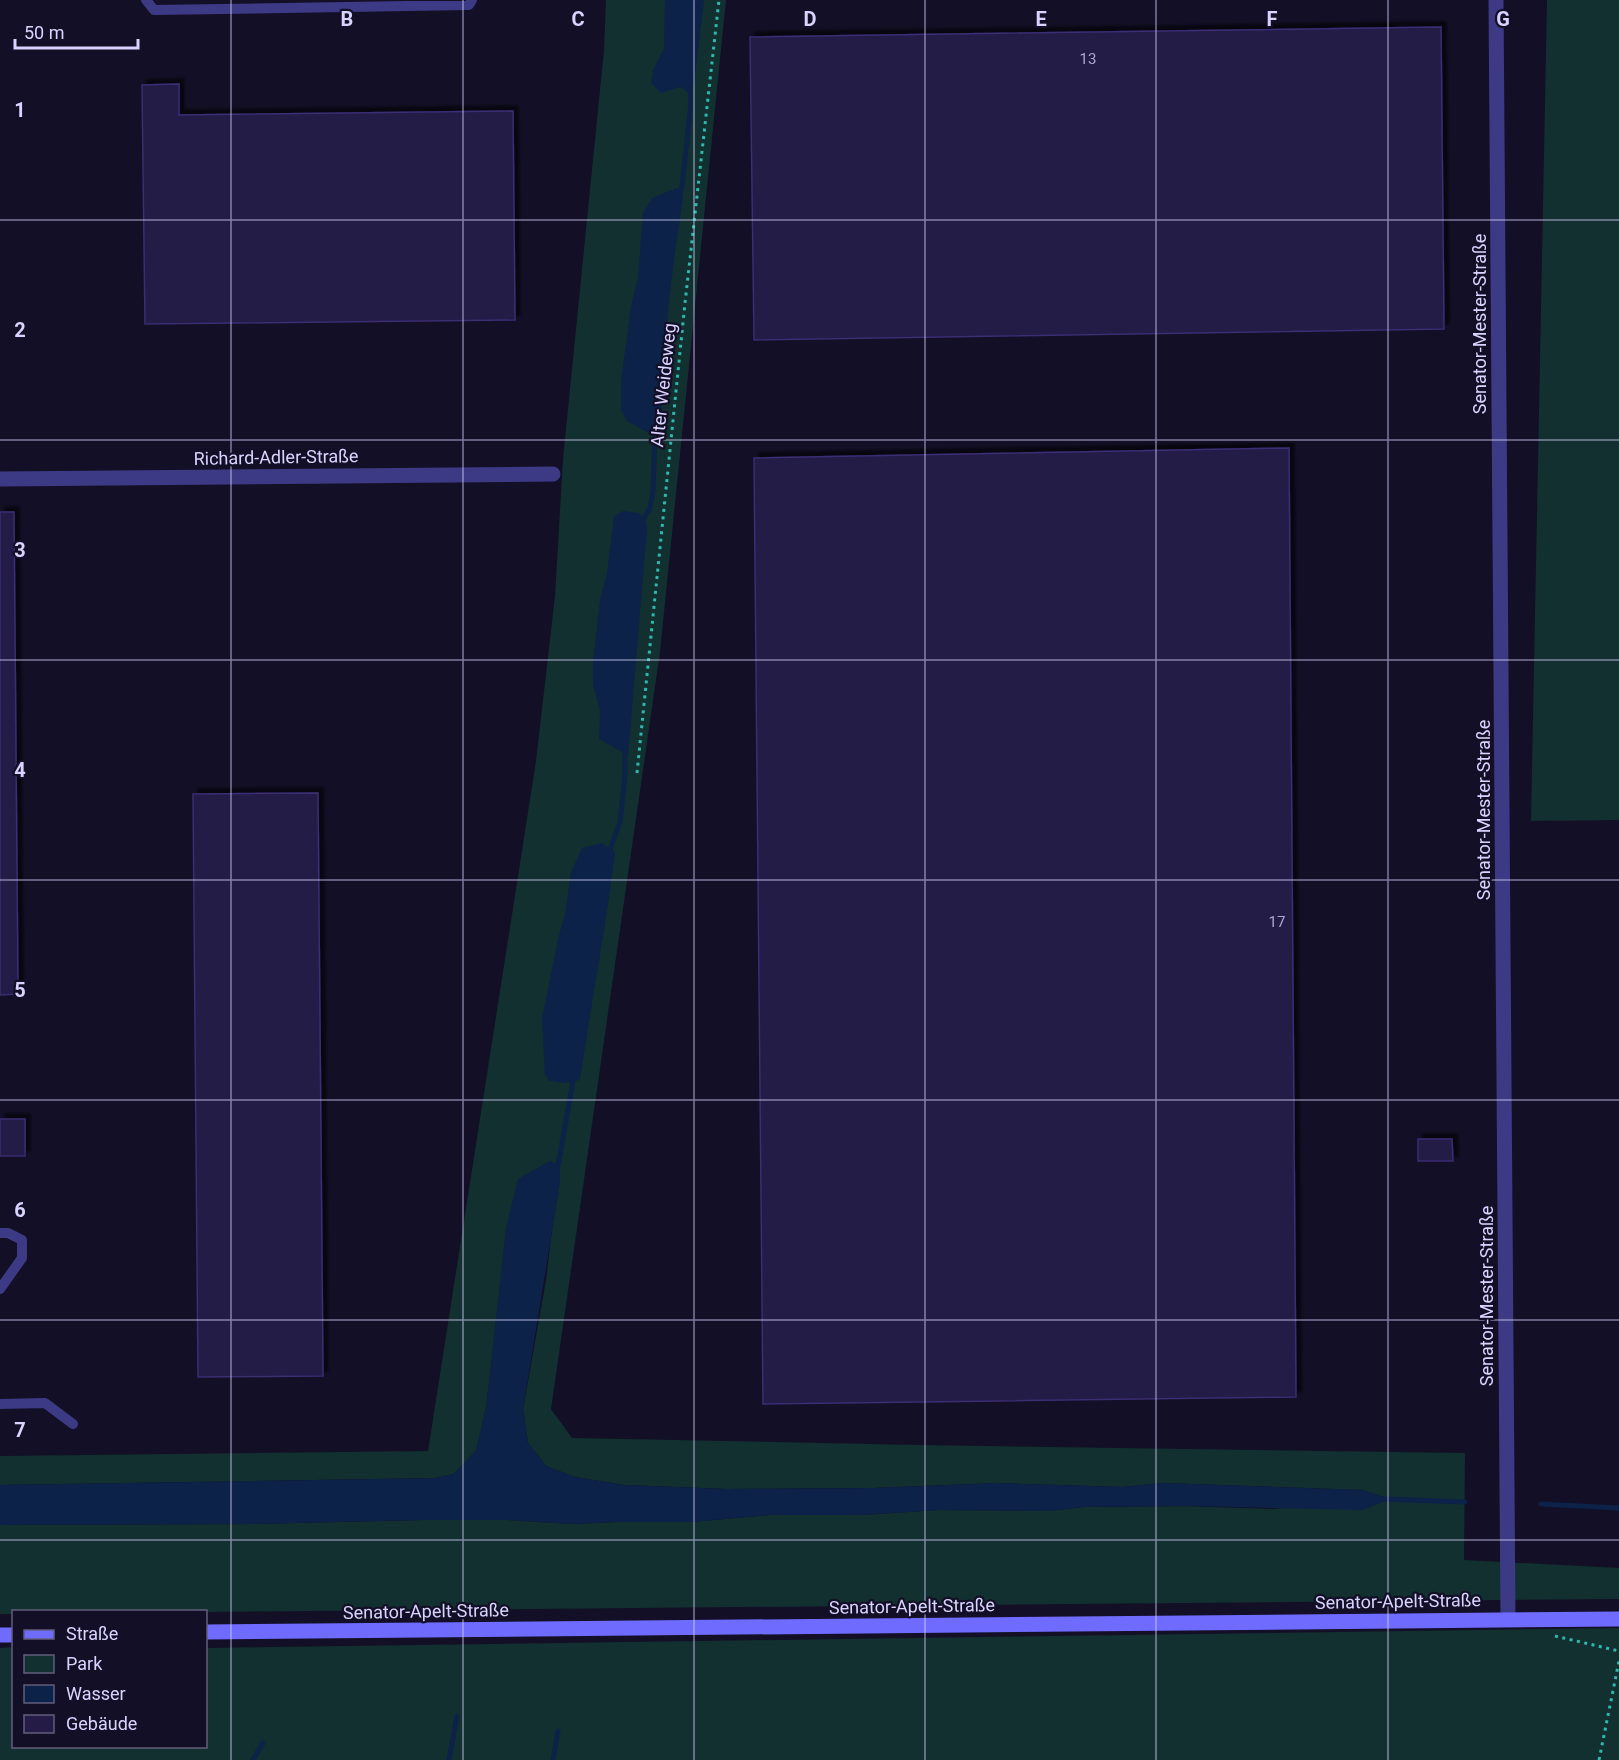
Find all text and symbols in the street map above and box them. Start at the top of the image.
text: B [341,7,353,31]
text: C [571,7,585,31]
text: D [804,7,817,31]
text: E [1035,7,1047,31]
text: F [1267,7,1278,31]
text: G [1496,7,1510,31]
scale bar [15,12,138,50]
text: 50 m [24,22,64,43]
house number: 13 [1080,50,1096,68]
text: 1 [14,98,26,122]
street label: Senator-Mester-Straße [1469,234,1490,414]
text: 2 [14,318,26,342]
street label: Alter Weideweg [646,322,680,448]
street label: Richard-Adler-Straße [193,445,359,469]
text: 3 [14,538,26,562]
street label: Senator-Mester-Straße [1473,720,1494,900]
text: 4 [14,758,26,782]
house number: 17 [1269,913,1285,931]
text: 5 [14,978,26,1002]
text: 6 [14,1198,26,1222]
street label: Senator-Mester-Straße [1476,1206,1497,1386]
text: 7 [14,1418,26,1442]
street label: Senator-Apelt-Straße [1315,1589,1481,1613]
street label: Senator-Apelt-Straße [829,1594,995,1618]
street label: Senator-Apelt-Straße [343,1599,509,1623]
legend [12,1610,207,1748]
text: Straße [66,1623,118,1644]
text: Park [66,1653,103,1674]
text: Wasser [66,1683,126,1704]
text: Gebäude [66,1713,137,1734]

